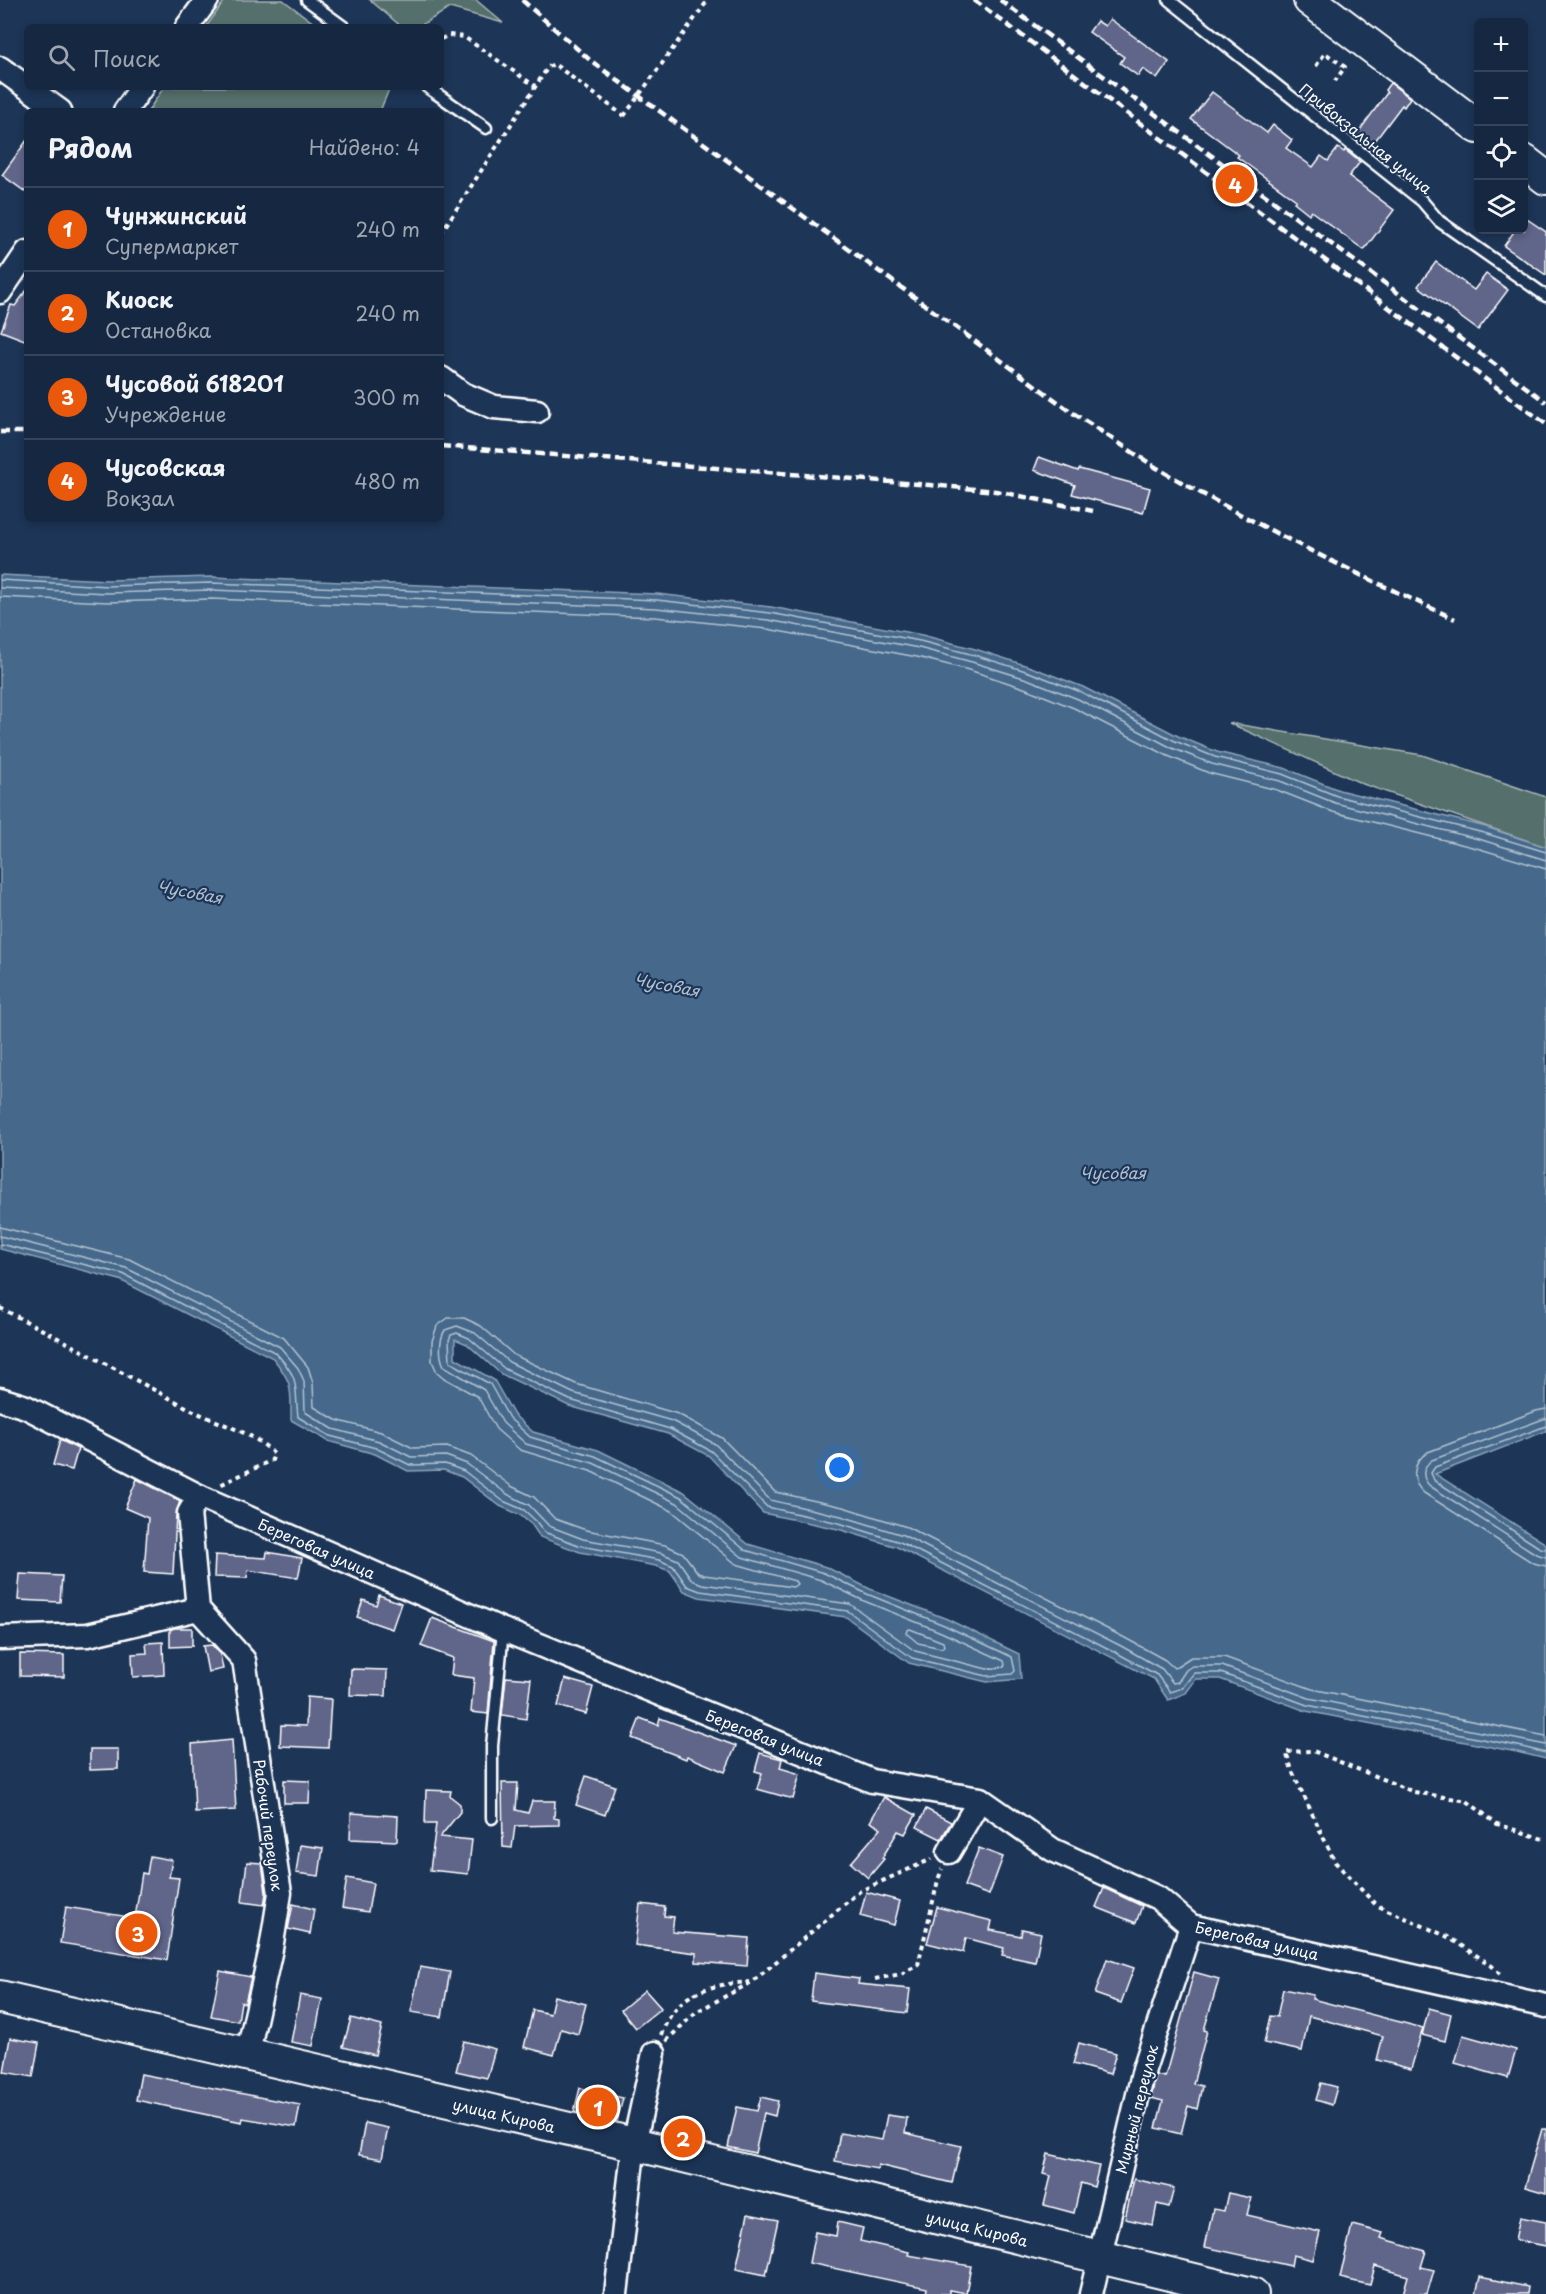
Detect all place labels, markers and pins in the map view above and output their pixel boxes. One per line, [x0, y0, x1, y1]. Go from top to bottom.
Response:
pin: 4 [1216, 162, 1254, 207]
pin: 3 [118, 1910, 158, 1956]
pin: 1 [578, 2084, 618, 2130]
pin: 2 [664, 2116, 702, 2160]

